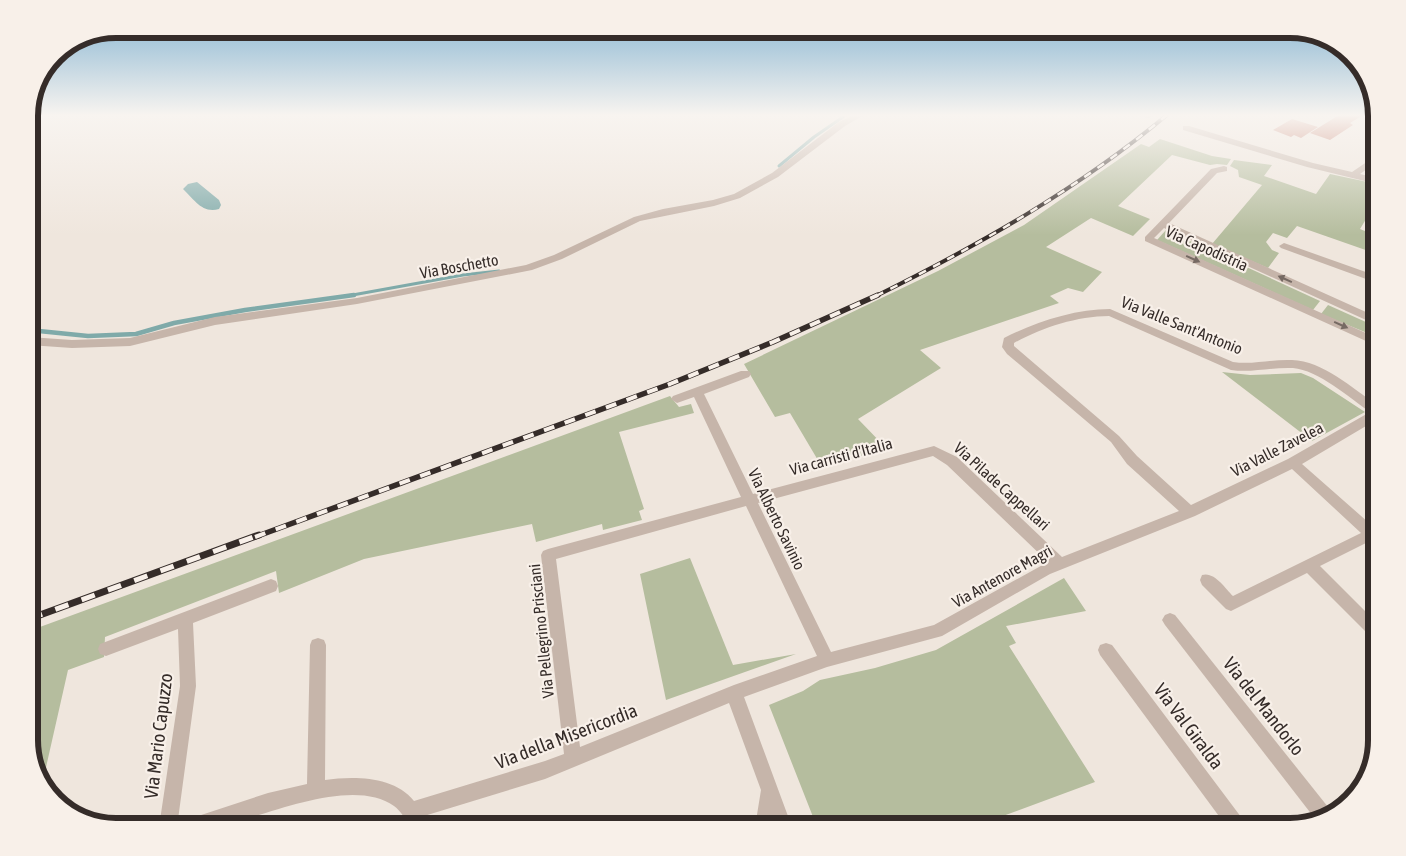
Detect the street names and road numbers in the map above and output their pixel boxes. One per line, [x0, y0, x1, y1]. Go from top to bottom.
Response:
street label: Via Capodistria [1163, 222, 1251, 275]
street label: Via Boschetto [418, 250, 500, 282]
street label: Via Valle Sant'Antonio [1119, 292, 1245, 358]
street label: Via Valle Zavelea [1228, 418, 1326, 480]
street label: Via carristi d'Italia [788, 434, 894, 478]
street label: Via Pilade Cappellari [950, 438, 1054, 534]
street label: Via Alberto Savinio [745, 466, 809, 572]
street label: Via Antenore Magri [949, 541, 1056, 612]
street label: Via Pellegrino Prisciani [525, 563, 558, 699]
street label: Via del Mandorlo [1219, 653, 1309, 760]
street label: Via Mario Capuzzo [139, 672, 177, 800]
street label: Via Val Giralda [1150, 679, 1228, 773]
street label: Via della Misericordia [492, 699, 640, 773]

